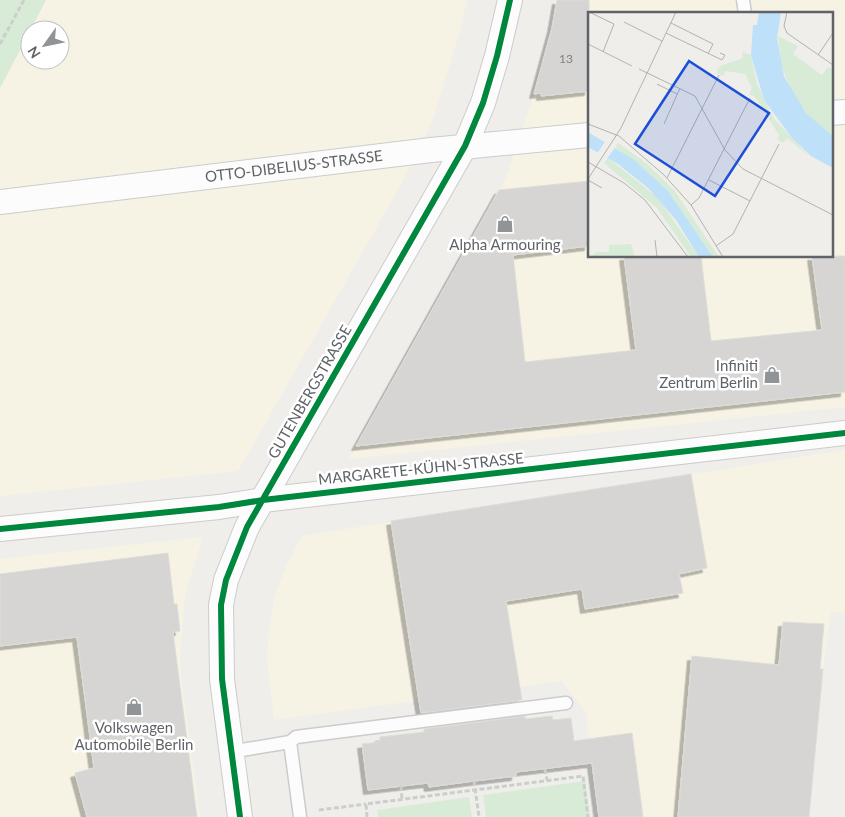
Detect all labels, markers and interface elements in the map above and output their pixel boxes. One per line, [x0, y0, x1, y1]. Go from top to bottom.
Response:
inset map [588, 12, 832, 258]
north arrow [20, 20, 70, 70]
text: N [24, 43, 44, 62]
house number: 13 [559, 51, 573, 66]
street label: OTTO-DIBELIUS-STRASSE [204, 146, 383, 185]
shop icon: Alpha Armouring [495, 214, 515, 234]
place label: Alpha Armouring [449, 235, 561, 253]
street label: GUTENBERGSTRASSE [264, 322, 355, 461]
place label: Infiniti Zentrum Berlin [659, 356, 758, 391]
shop icon: Infiniti Zentrum Berlin [762, 365, 782, 385]
street label: MARGARETE-KÜHN-STRASSE [317, 448, 525, 488]
shop icon: Volkswagen Automobile Berlin [124, 697, 144, 717]
place label: Volkswagen Automobile Berlin [75, 718, 193, 753]

